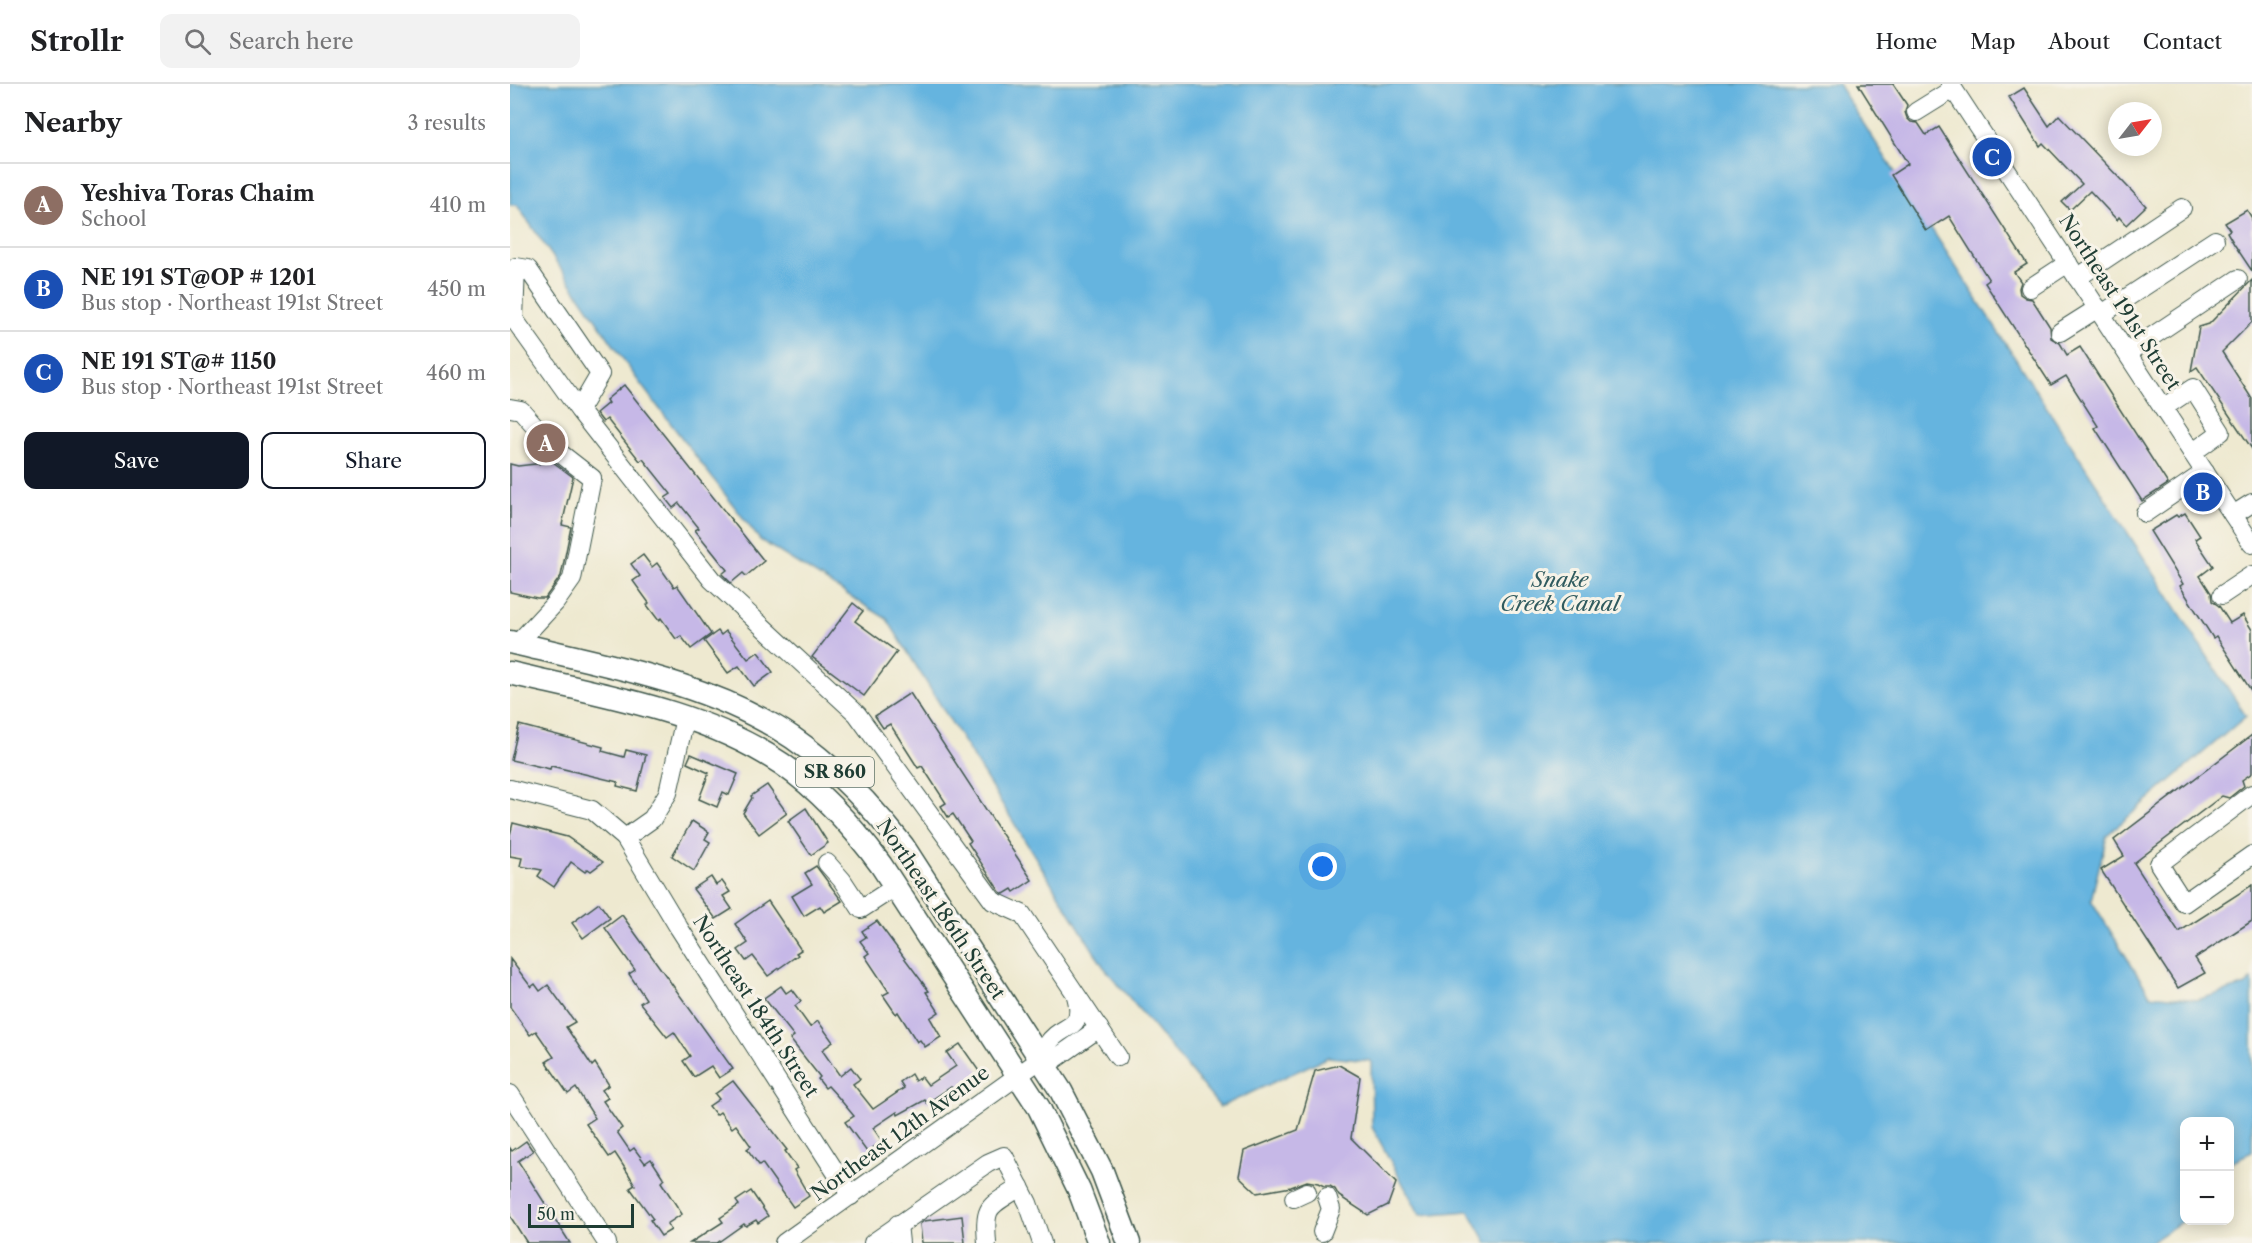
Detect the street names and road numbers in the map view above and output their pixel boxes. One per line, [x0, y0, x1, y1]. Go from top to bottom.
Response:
street label: Northeast 191st Street [2054, 209, 2186, 395]
road number: SR 860 [796, 757, 874, 787]
street label: Northeast 186th Street [872, 814, 1010, 1004]
street label: Northeast 184th Street [688, 910, 824, 1102]
street label: Northeast 12th Avenue [806, 1060, 994, 1206]

